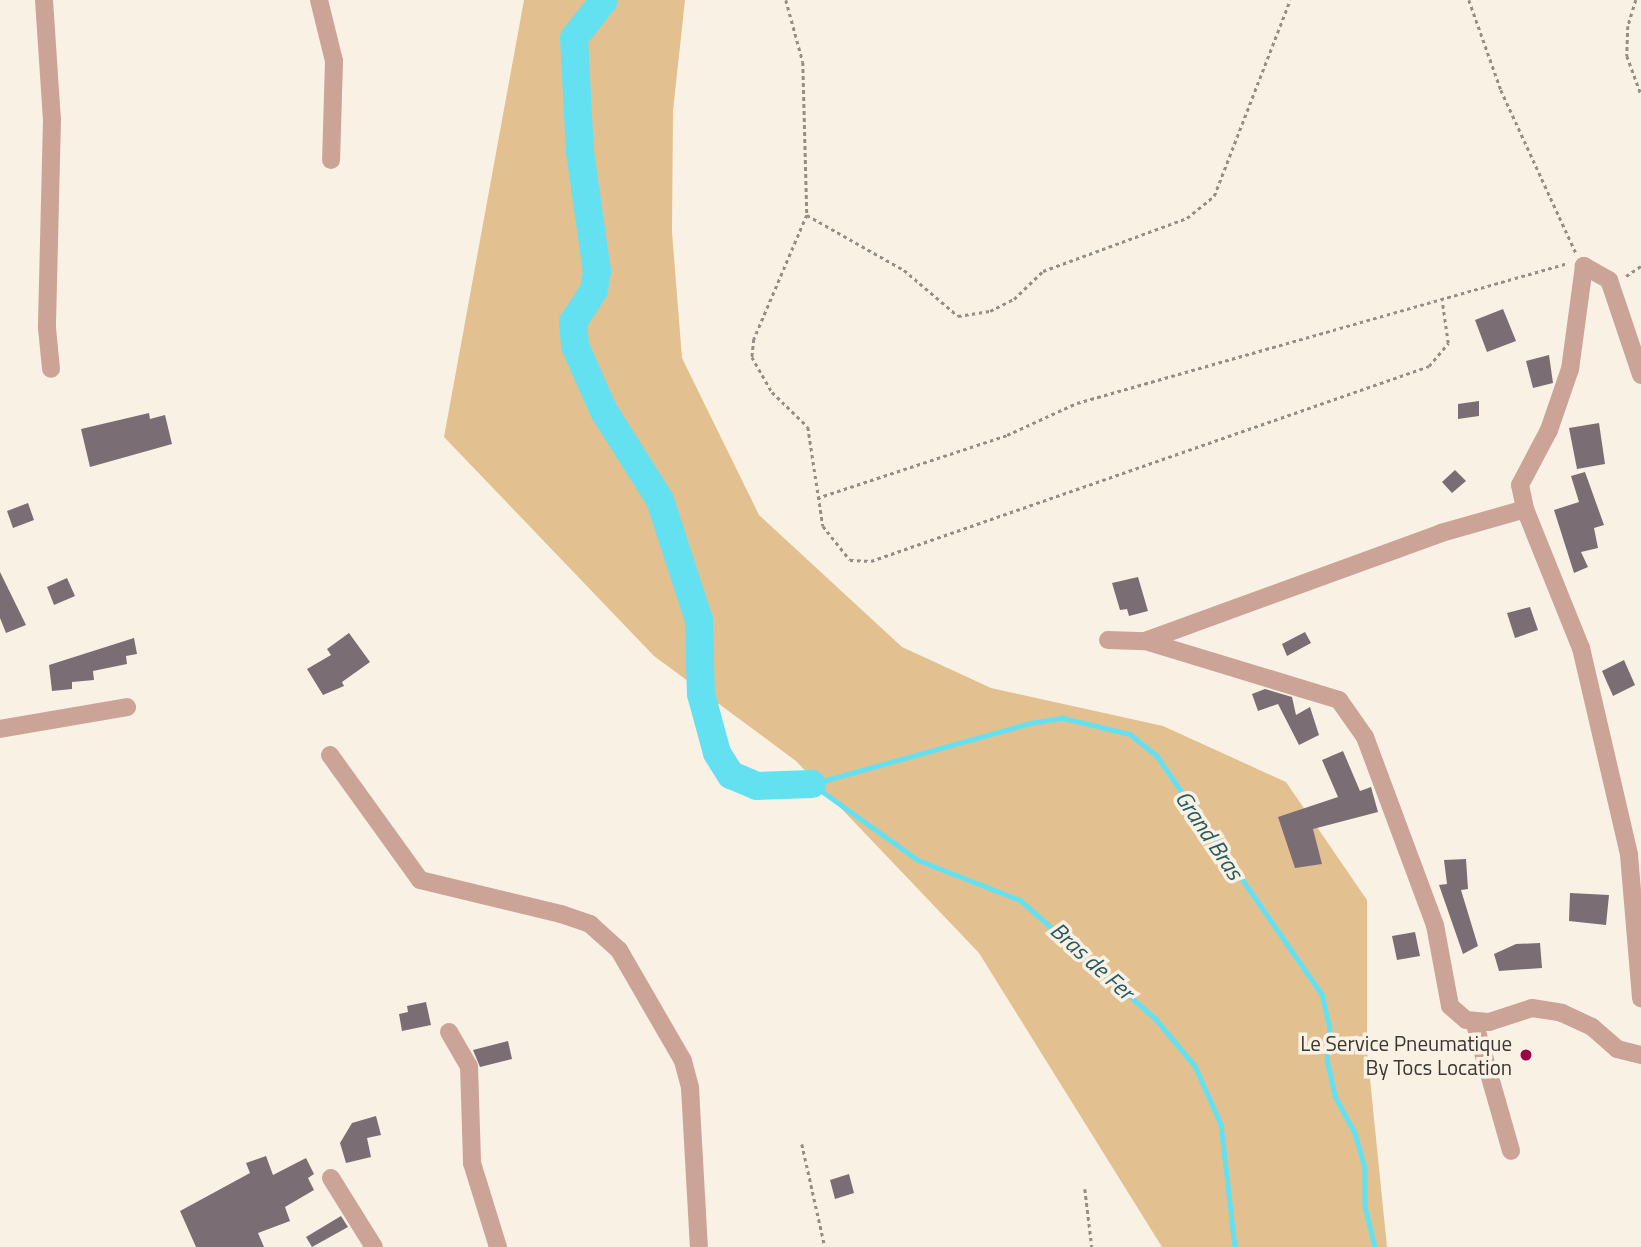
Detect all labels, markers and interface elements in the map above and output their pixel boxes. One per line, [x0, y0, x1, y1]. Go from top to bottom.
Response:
water label: Grand Bras [1169, 785, 1249, 885]
water label: Bras de Fer [1045, 916, 1139, 1006]
place label: Le Service Pneumatique By Tocs Location [1300, 1030, 1512, 1080]
marker: Le Service Pneumatique By Tocs Location [1518, 1047, 1534, 1063]

